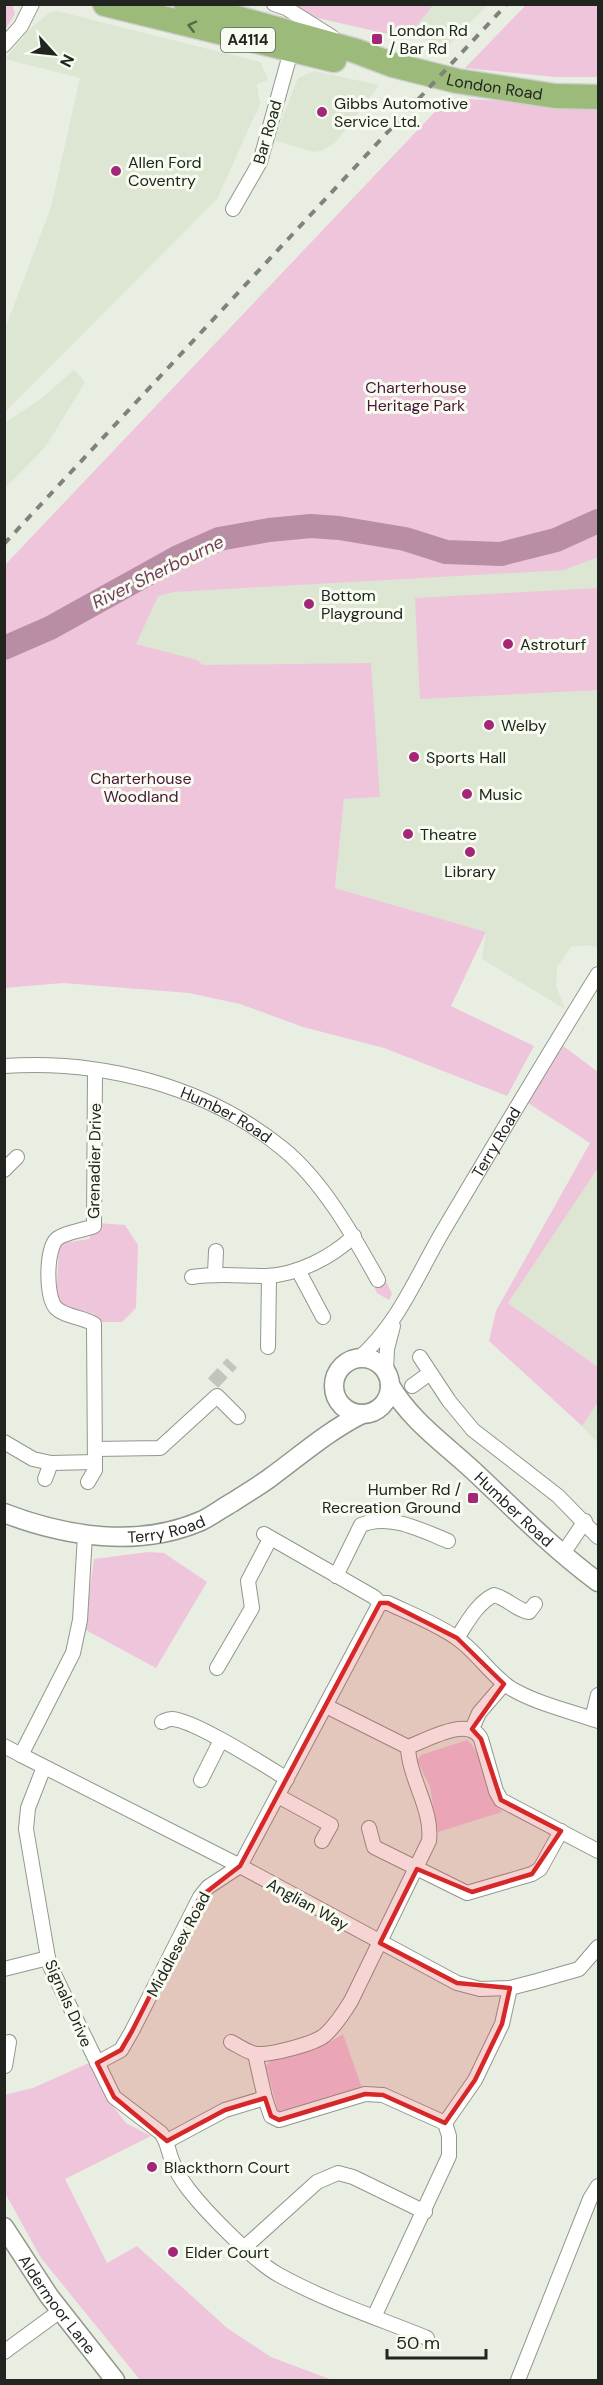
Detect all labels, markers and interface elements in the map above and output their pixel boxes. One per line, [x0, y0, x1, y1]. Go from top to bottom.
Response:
place label: London Rd / Bar Rd [389, 20, 468, 59]
one-way arrow [187, 21, 197, 34]
north arrow [24, 24, 84, 84]
road number: A4114 [221, 28, 275, 52]
marker: London Rd / Bar Rd [370, 32, 384, 46]
text: N [55, 51, 79, 71]
street label: London Road [444, 69, 544, 105]
place label: Gibbs Automotive Service Ltd. [334, 93, 468, 132]
street label: Bar Road [248, 98, 287, 167]
marker: Gibbs Automotive Service Ltd. [315, 105, 329, 119]
place label: Allen Ford Coventry [128, 152, 202, 191]
marker: Allen Ford Coventry [109, 164, 123, 178]
park label: Charterhouse Heritage Park [365, 377, 467, 416]
water label: River Sherbourne [88, 530, 228, 614]
place label: Bottom Playground [321, 585, 403, 624]
marker: Bottom Playground [302, 597, 316, 611]
place label: Astroturf [520, 634, 586, 655]
marker: Astroturf [501, 637, 515, 651]
place label: Welby [501, 715, 547, 736]
marker: Welby [482, 718, 496, 732]
place label: Sports Hall [426, 747, 506, 768]
marker: Sports Hall [407, 750, 421, 764]
park label: Charterhouse Woodland [90, 768, 192, 807]
place label: Music [479, 784, 523, 805]
marker: Music [460, 787, 474, 801]
place label: Theatre [420, 824, 477, 845]
marker: Theatre [401, 827, 415, 841]
marker: Library [463, 845, 477, 859]
place label: Library [444, 861, 496, 882]
street label: Humber Road [177, 1082, 276, 1148]
street label: Grenadier Drive [83, 1103, 106, 1219]
street label: Terry Road [467, 1103, 526, 1182]
street label: Humber Road [470, 1467, 558, 1552]
place label: Humber Rd / Recreation Ground [322, 1479, 461, 1518]
marker: Humber Rd / Recreation Ground [466, 1491, 480, 1505]
street label: Terry Road [127, 1510, 208, 1548]
street label: Anglian Way [263, 1873, 352, 1936]
street label: Middlesex Road [142, 1888, 215, 2000]
street label: Signals Drive [40, 1956, 97, 2050]
place label: Blackthorn Court [164, 2157, 290, 2178]
marker: Blackthorn Court [145, 2160, 159, 2174]
place label: Elder Court [185, 2242, 269, 2263]
marker: Elder Court [166, 2245, 180, 2259]
street label: Aldermoor Lane [14, 2251, 101, 2358]
scale bar [387, 2322, 486, 2360]
text: 50 m [396, 2331, 440, 2355]

